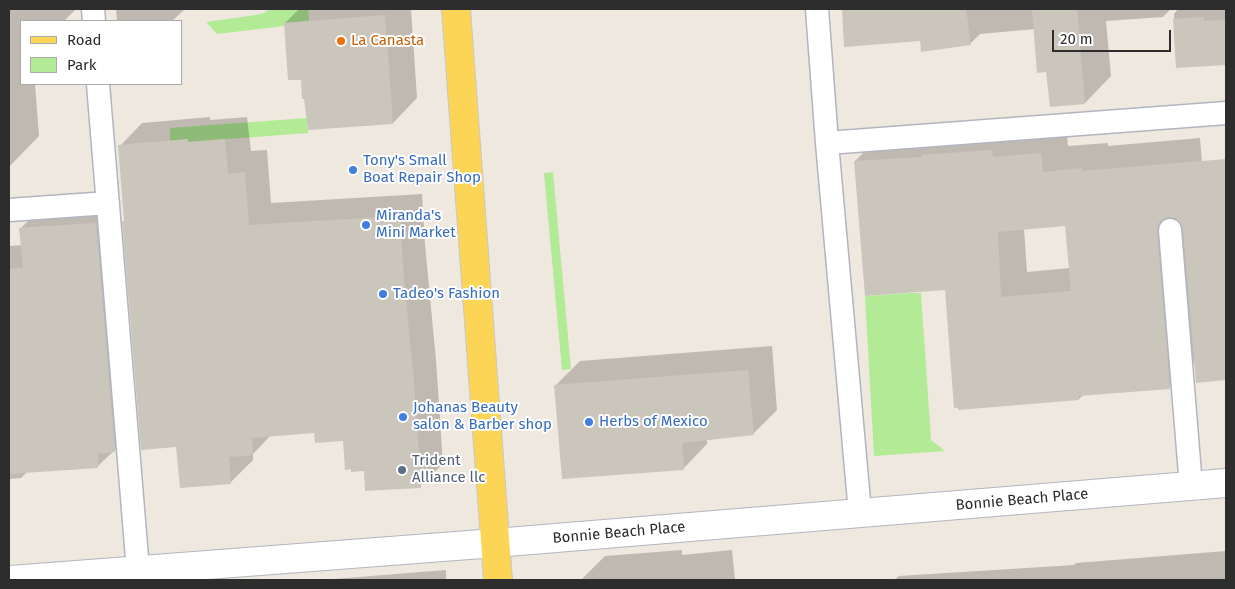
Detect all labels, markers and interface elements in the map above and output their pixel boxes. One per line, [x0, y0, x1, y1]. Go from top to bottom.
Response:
legend [20, 20, 182, 85]
scale bar [1055, 20, 1174, 52]
text: 20 m [1060, 30, 1093, 48]
text: Road [67, 31, 102, 49]
place label: La Canasta [351, 32, 424, 50]
marker: La Canasta [335, 35, 347, 47]
text: Park [67, 56, 97, 74]
place label: Tony's Small Boat Repair Shop [363, 152, 481, 187]
marker: Tony's Small Boat Repair Shop [347, 164, 359, 176]
place label: Miranda's Mini Market [376, 207, 456, 242]
marker: Miranda's Mini Market [360, 219, 372, 231]
place label: Tadeo's Fashion [393, 285, 500, 303]
marker: Tadeo's Fashion [377, 288, 389, 300]
place label: Johanas Beauty salon & Barber shop [413, 399, 552, 434]
marker: Johanas Beauty salon & Barber shop [397, 411, 409, 423]
place label: Herbs of Mexico [599, 413, 708, 431]
marker: Herbs of Mexico [583, 416, 595, 428]
place label: Trident Alliance llc [412, 452, 485, 487]
marker: Trident Alliance llc [396, 464, 408, 476]
street label: Bonnie Beach Place [955, 485, 1089, 515]
street label: Bonnie Beach Place [552, 518, 686, 548]

